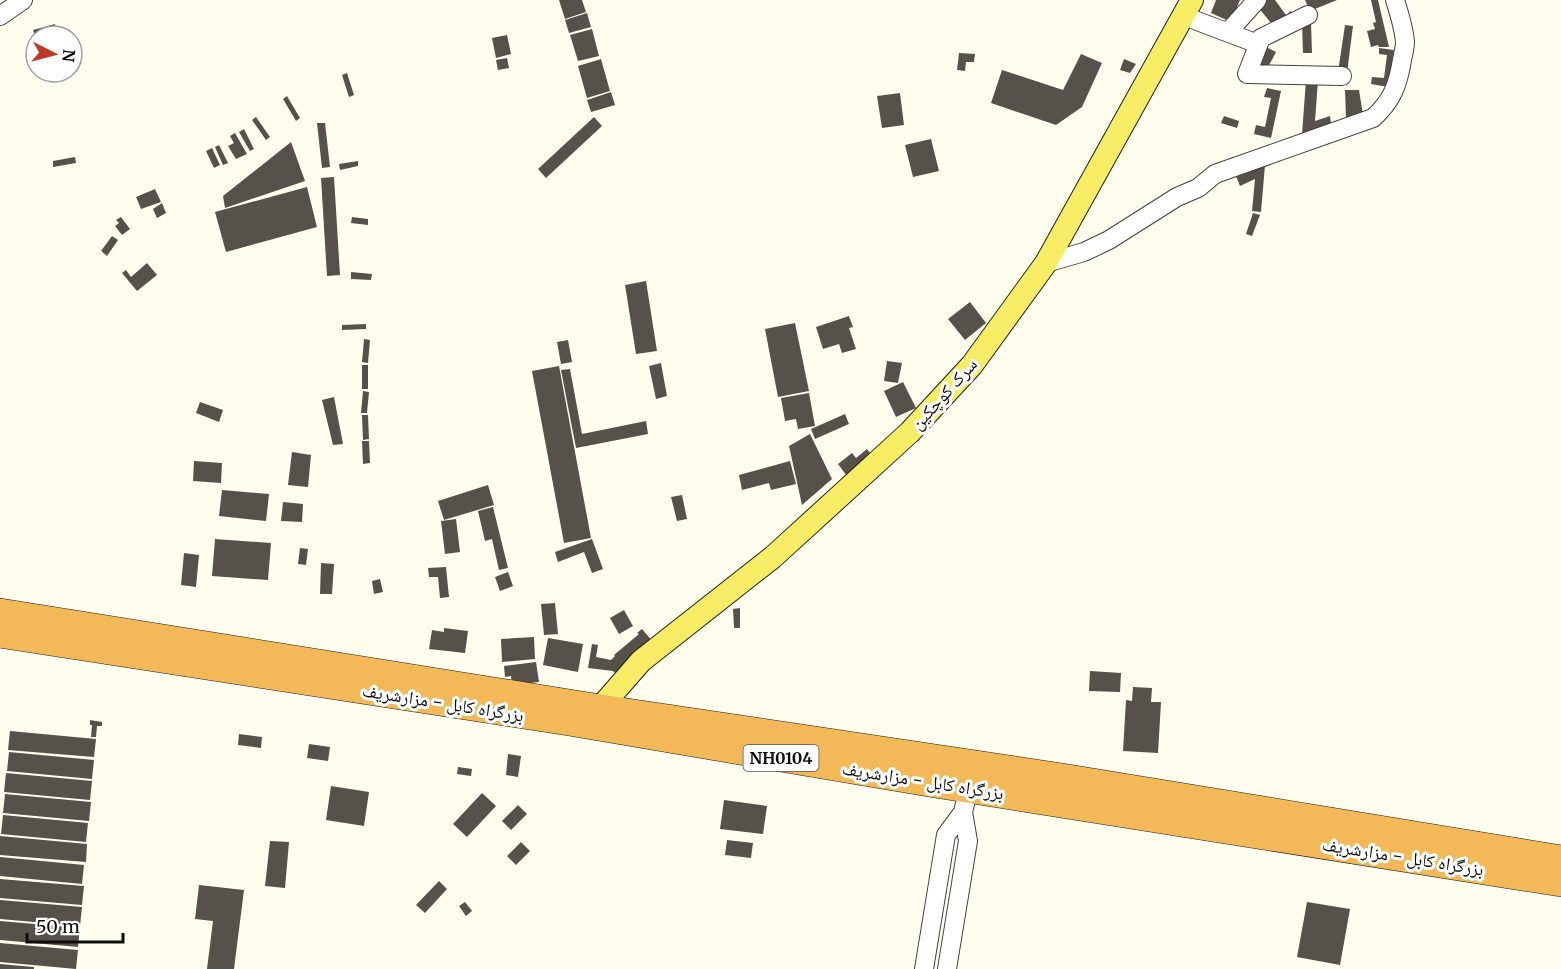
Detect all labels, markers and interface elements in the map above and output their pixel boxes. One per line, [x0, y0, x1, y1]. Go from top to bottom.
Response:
north arrow [24, 24, 84, 84]
text: N [58, 48, 80, 63]
street label: سرک کوچکین [905, 353, 982, 434]
street label: بزرگراه کابل - مزارشریف [361, 678, 525, 727]
road number: NH0104 [744, 745, 818, 771]
street label: بزرگراه کابل - مزارشریف [841, 756, 1005, 805]
street label: بزرگراه کابل - مزارشریف [1321, 832, 1485, 881]
scale bar [27, 906, 123, 944]
text: 50 m [36, 915, 80, 938]

